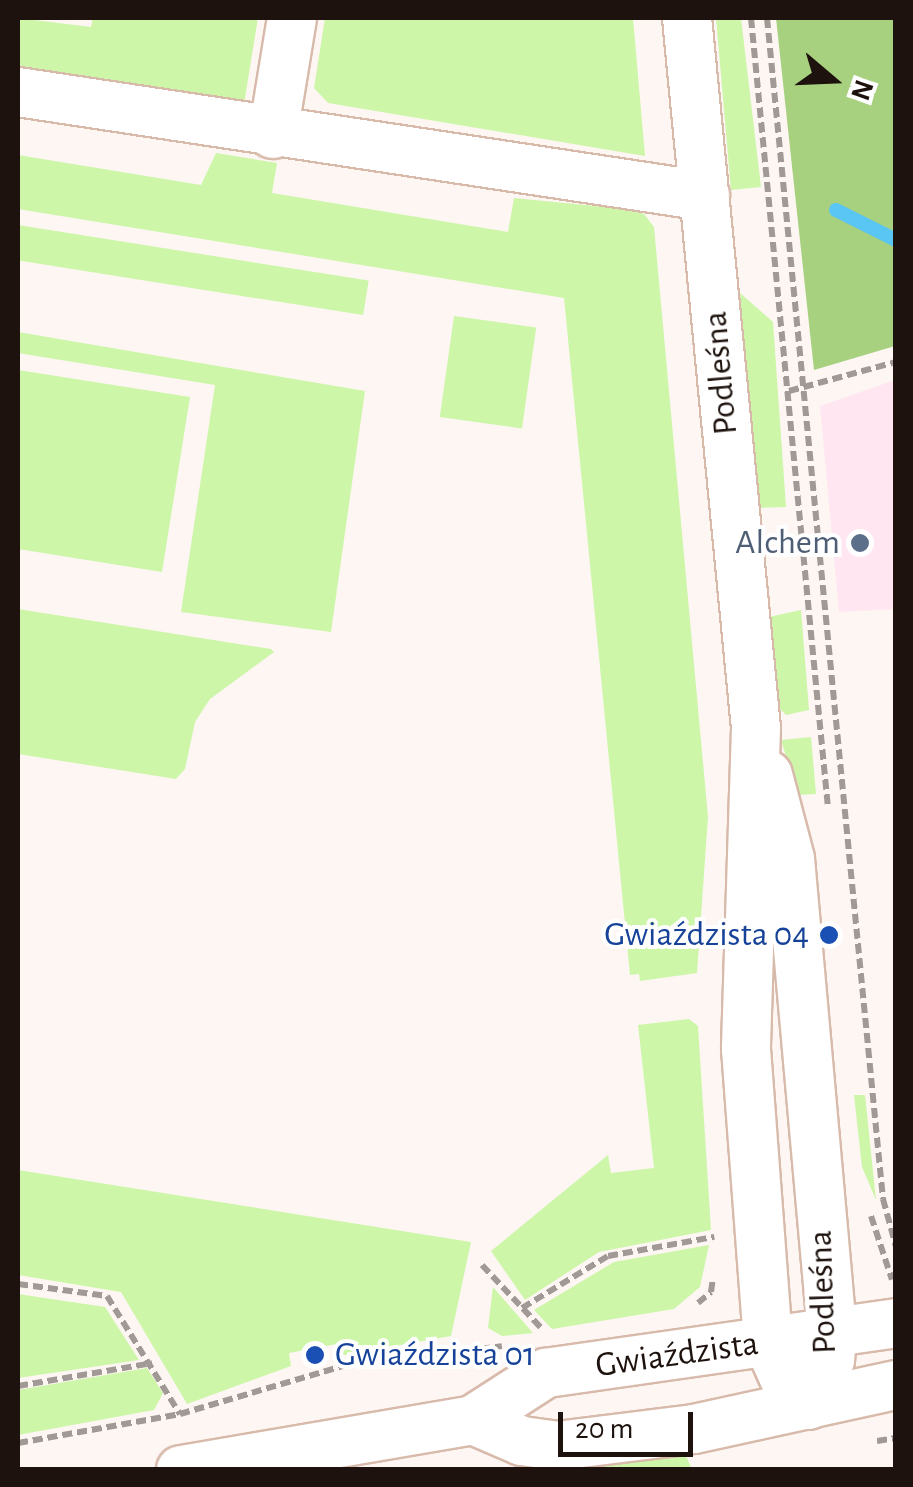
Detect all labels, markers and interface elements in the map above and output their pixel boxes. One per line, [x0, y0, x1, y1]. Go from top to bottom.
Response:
north arrow [783, 30, 883, 130]
text: N [845, 76, 878, 104]
street label: Podleśna [695, 309, 747, 437]
place label: Alchem [735, 522, 840, 564]
marker: Alchem [849, 532, 871, 554]
place label: Gwiaździsta 04 [604, 914, 809, 956]
marker: Gwiaździsta 04 [818, 924, 840, 946]
street label: Podleśna [800, 1229, 846, 1355]
street label: Gwiaździsta [593, 1323, 761, 1387]
place label: Gwiaździsta 01 [335, 1334, 535, 1376]
marker: Gwiaździsta 01 [304, 1344, 326, 1366]
scale bar [563, 1392, 698, 1454]
text: 20 m [575, 1414, 633, 1444]

